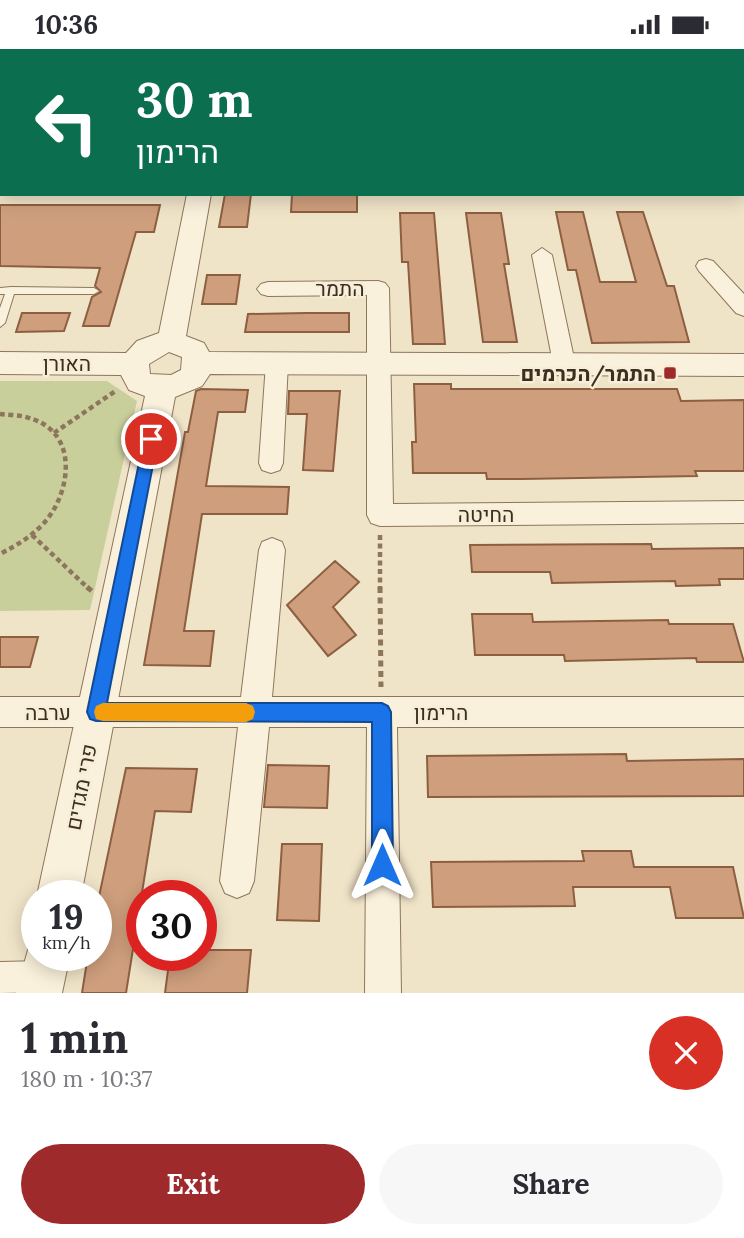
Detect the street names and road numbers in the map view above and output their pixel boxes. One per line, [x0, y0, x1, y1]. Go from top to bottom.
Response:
street label: התמר [315, 275, 365, 302]
street label: האורן [43, 350, 91, 377]
street label: החיטה [458, 501, 514, 528]
street label: ערבה [25, 699, 71, 726]
street label: הרימון [414, 699, 468, 726]
street label: פרי מגדים [59, 742, 103, 832]

